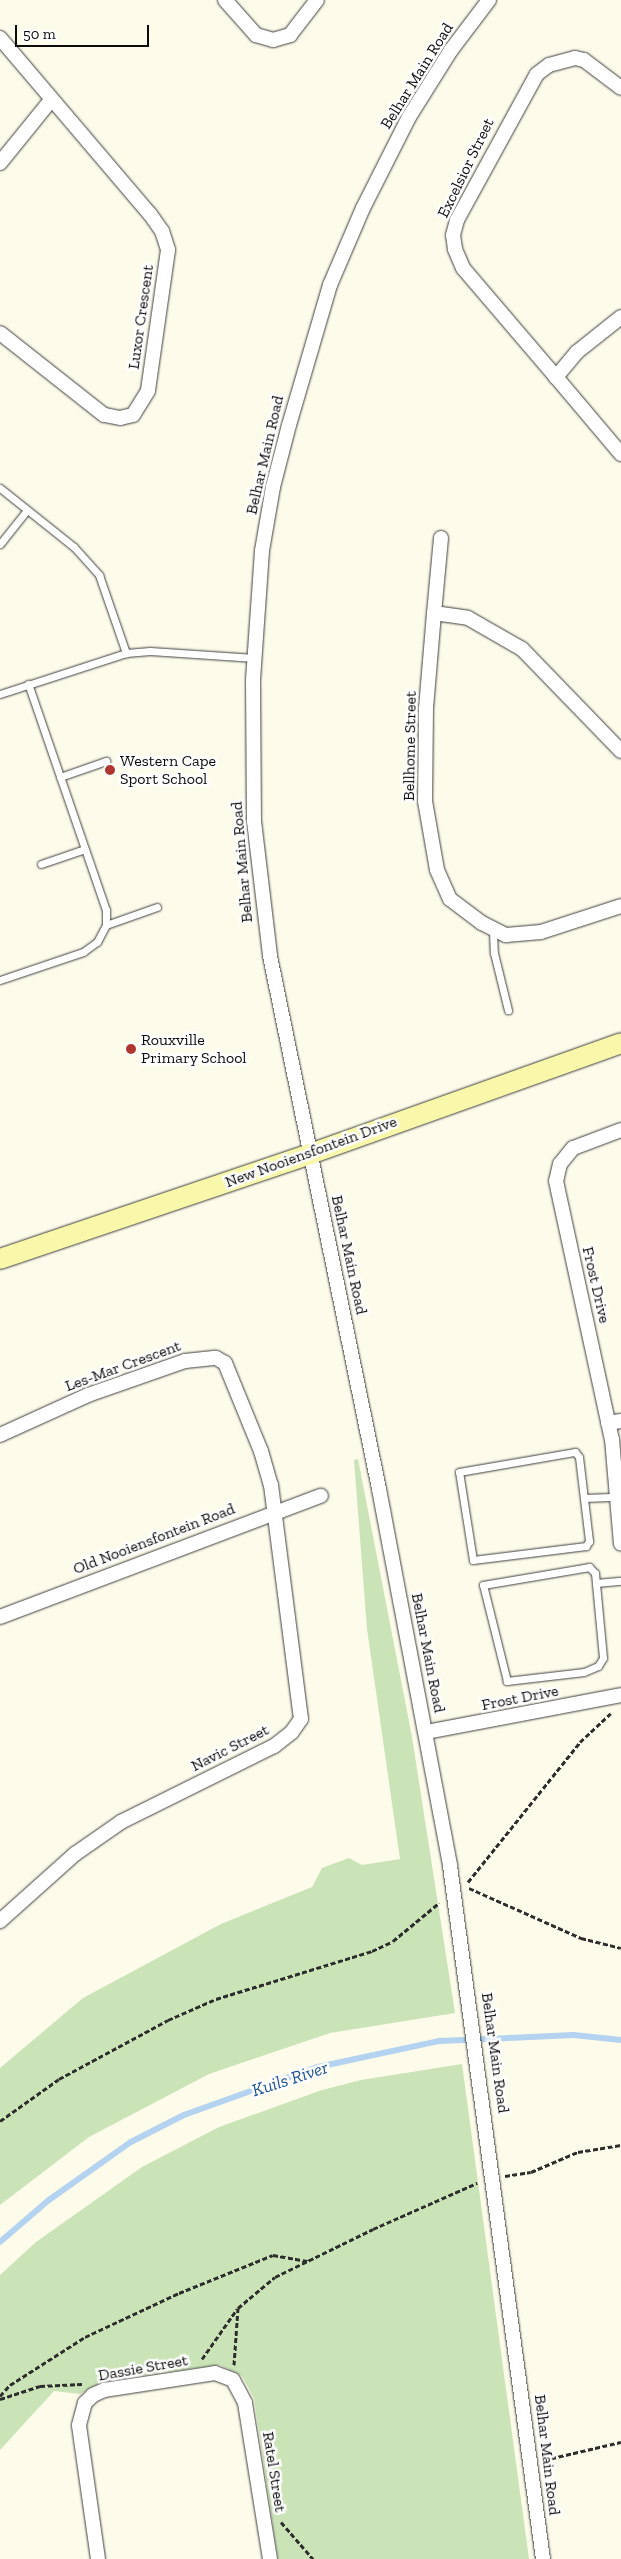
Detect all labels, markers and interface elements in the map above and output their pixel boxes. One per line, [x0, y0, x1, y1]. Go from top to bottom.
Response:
scale bar [18, 15, 151, 47]
street label: Belhar Main Road [377, 19, 457, 133]
text: 50 m [23, 25, 56, 43]
street label: Excelsior Street [434, 115, 498, 221]
street label: Luxor Crescent [124, 263, 158, 371]
street label: Belhar Main Road [242, 393, 288, 517]
street label: Bellhome Street [399, 691, 421, 801]
place label: Western Cape Sport School [120, 751, 216, 789]
marker: Western Cape Sport School [104, 764, 116, 776]
street label: Belhar Main Road [227, 800, 257, 924]
place label: Rouxville Primary School [141, 1030, 247, 1068]
marker: Rouxville Primary School [125, 1043, 137, 1055]
street label: New Nooiensfontein Drive [222, 1112, 400, 1192]
street label: Belhar Main Road [327, 1193, 371, 1317]
street label: Frost Drive [578, 1245, 614, 1325]
street label: Les-Mar Crescent [62, 1336, 184, 1396]
street label: Old Nooiensfontein Road [70, 1499, 238, 1579]
street label: Belhar Main Road [407, 1591, 449, 1715]
street label: Frost Drive [480, 1681, 560, 1715]
street label: Navic Street [188, 1720, 272, 1776]
street label: Belhar Main Road [477, 1991, 513, 2115]
water label: Kuils River [249, 2057, 331, 2101]
street label: Dassie Street [97, 2351, 189, 2385]
street label: Belhar Main Road [530, 2393, 564, 2517]
street label: Ratel Street [258, 2430, 290, 2514]

